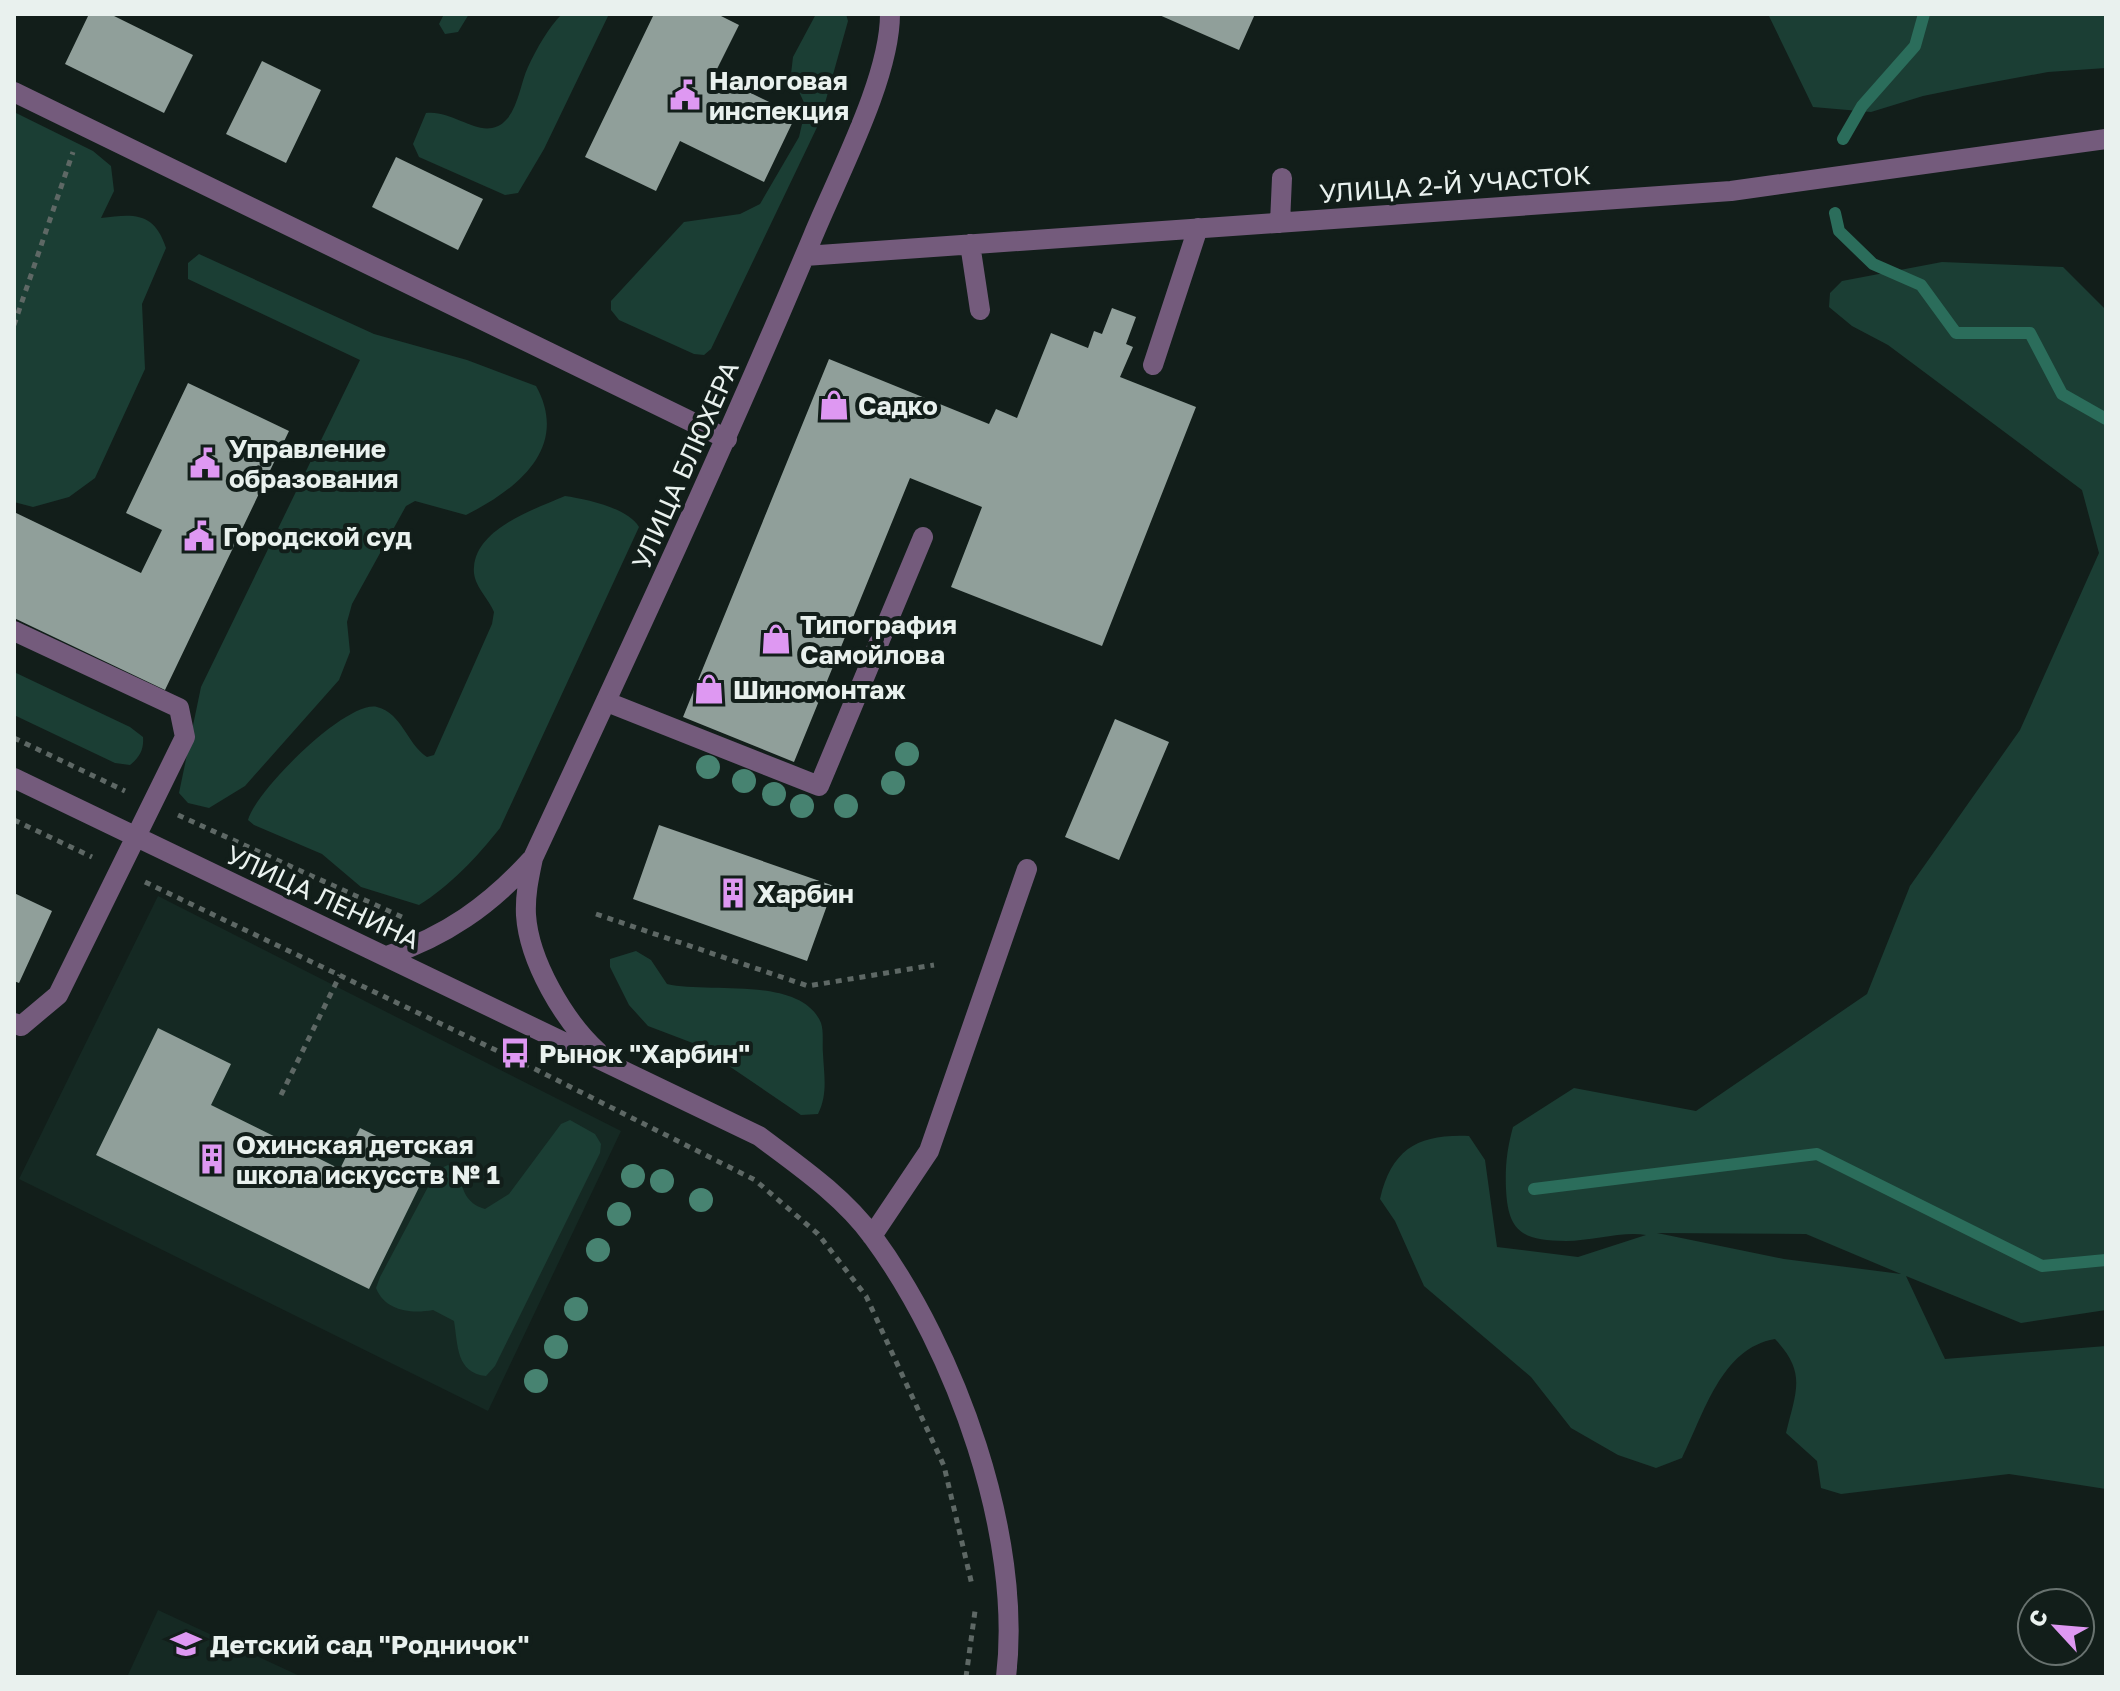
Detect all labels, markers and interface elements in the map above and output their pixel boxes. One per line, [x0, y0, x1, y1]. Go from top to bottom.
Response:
place label: Налоговая инспекция [709, 65, 849, 126]
public building icon: Налоговая инспекция [668, 78, 702, 112]
street label: УЛИЦА 2-Й УЧАСТОК [1318, 159, 1592, 209]
street label: УЛИЦА БЛЮХЕРА [625, 356, 745, 574]
shop icon: Садко [817, 388, 851, 422]
place label: Садко [858, 390, 938, 421]
place label: Управление образования [229, 433, 399, 494]
public building icon: Управление образования [188, 446, 222, 480]
public building icon: Городской суд [182, 519, 216, 553]
place label: Городской суд [223, 521, 412, 552]
place label: Типография Самойлова [800, 609, 957, 670]
shop icon: Типография Самойлова [759, 622, 793, 656]
shop icon: Шиномонтаж [692, 672, 726, 706]
place label: Шиномонтаж [733, 674, 906, 705]
street label: УЛИЦА ЛЕНИНА [221, 839, 425, 955]
building icon: Харбин [716, 876, 750, 910]
place label: Харбин [757, 878, 854, 909]
bus stop icon: Рынок "Харбин" [498, 1036, 532, 1070]
place label: Рынок "Харбин" [539, 1038, 750, 1069]
place label: Охинская детская школа искусств № 1 [236, 1129, 500, 1190]
building icon: Охинская детская школа искусств № 1 [195, 1142, 229, 1176]
north arrow [2016, 1587, 2096, 1667]
text: С [2022, 1605, 2053, 1631]
school or university icon: Детский сад "Родничок" [169, 1627, 203, 1661]
place label: Детский сад "Родничок" [210, 1629, 529, 1660]

